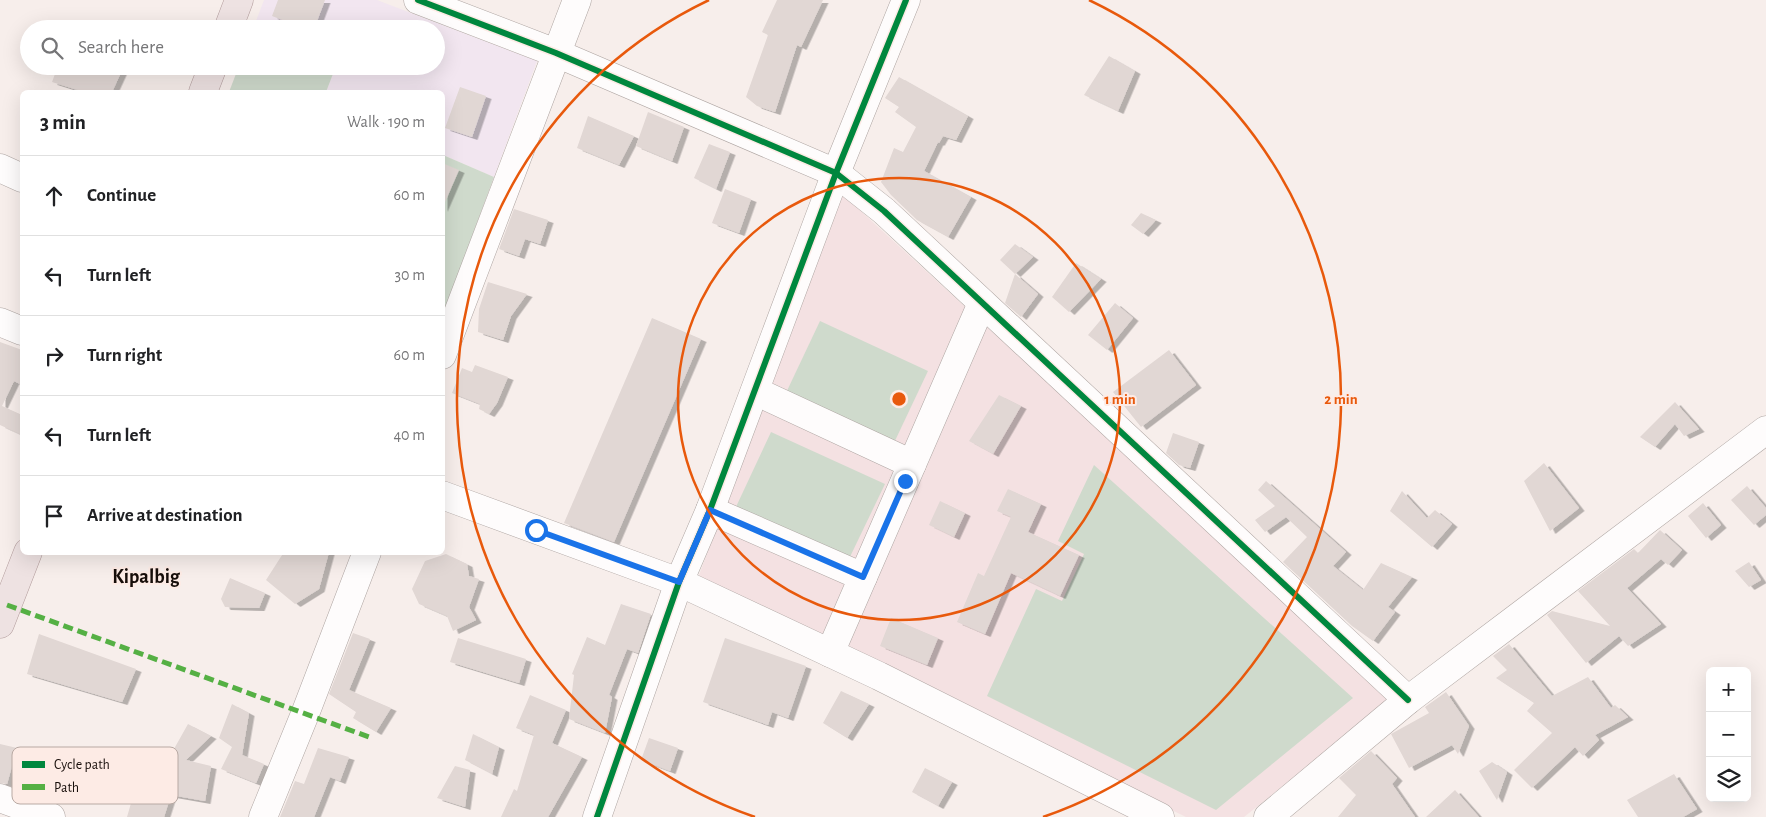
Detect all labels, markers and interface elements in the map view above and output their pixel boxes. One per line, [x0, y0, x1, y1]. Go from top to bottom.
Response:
search box [20, 20, 445, 75]
icon: search [38, 34, 66, 62]
text: Search here [78, 38, 164, 57]
text: 3 min [40, 112, 86, 133]
text: Walk · 190 m [347, 114, 425, 130]
icon: ahead [40, 182, 68, 210]
text: Continue [87, 186, 156, 205]
text: 60 m [394, 187, 425, 203]
icon: left [40, 262, 68, 290]
text: Turn left [87, 266, 151, 285]
text: 30 m [395, 267, 425, 283]
icon: right [40, 342, 68, 370]
text: Turn right [87, 346, 162, 365]
text: 60 m [394, 347, 425, 363]
centre of rings [890, 390, 908, 408]
text: 1 min [1104, 392, 1136, 407]
text: 2 min [1324, 392, 1358, 407]
icon: left [40, 422, 68, 450]
text: Turn left [87, 426, 151, 445]
text: 40 m [393, 427, 425, 443]
route end [894, 470, 917, 493]
icon: arrive [40, 502, 68, 530]
text: Arrive at destination [87, 506, 243, 525]
route start [525, 519, 548, 542]
district label: Kipalbig [112, 567, 181, 587]
map controls [1706, 667, 1751, 802]
button: + [1706, 667, 1751, 712]
button: − [1706, 712, 1751, 757]
legend [12, 747, 178, 804]
button: layers [1706, 757, 1751, 802]
text: Cycle path [54, 758, 110, 772]
text: Path [54, 781, 79, 795]

